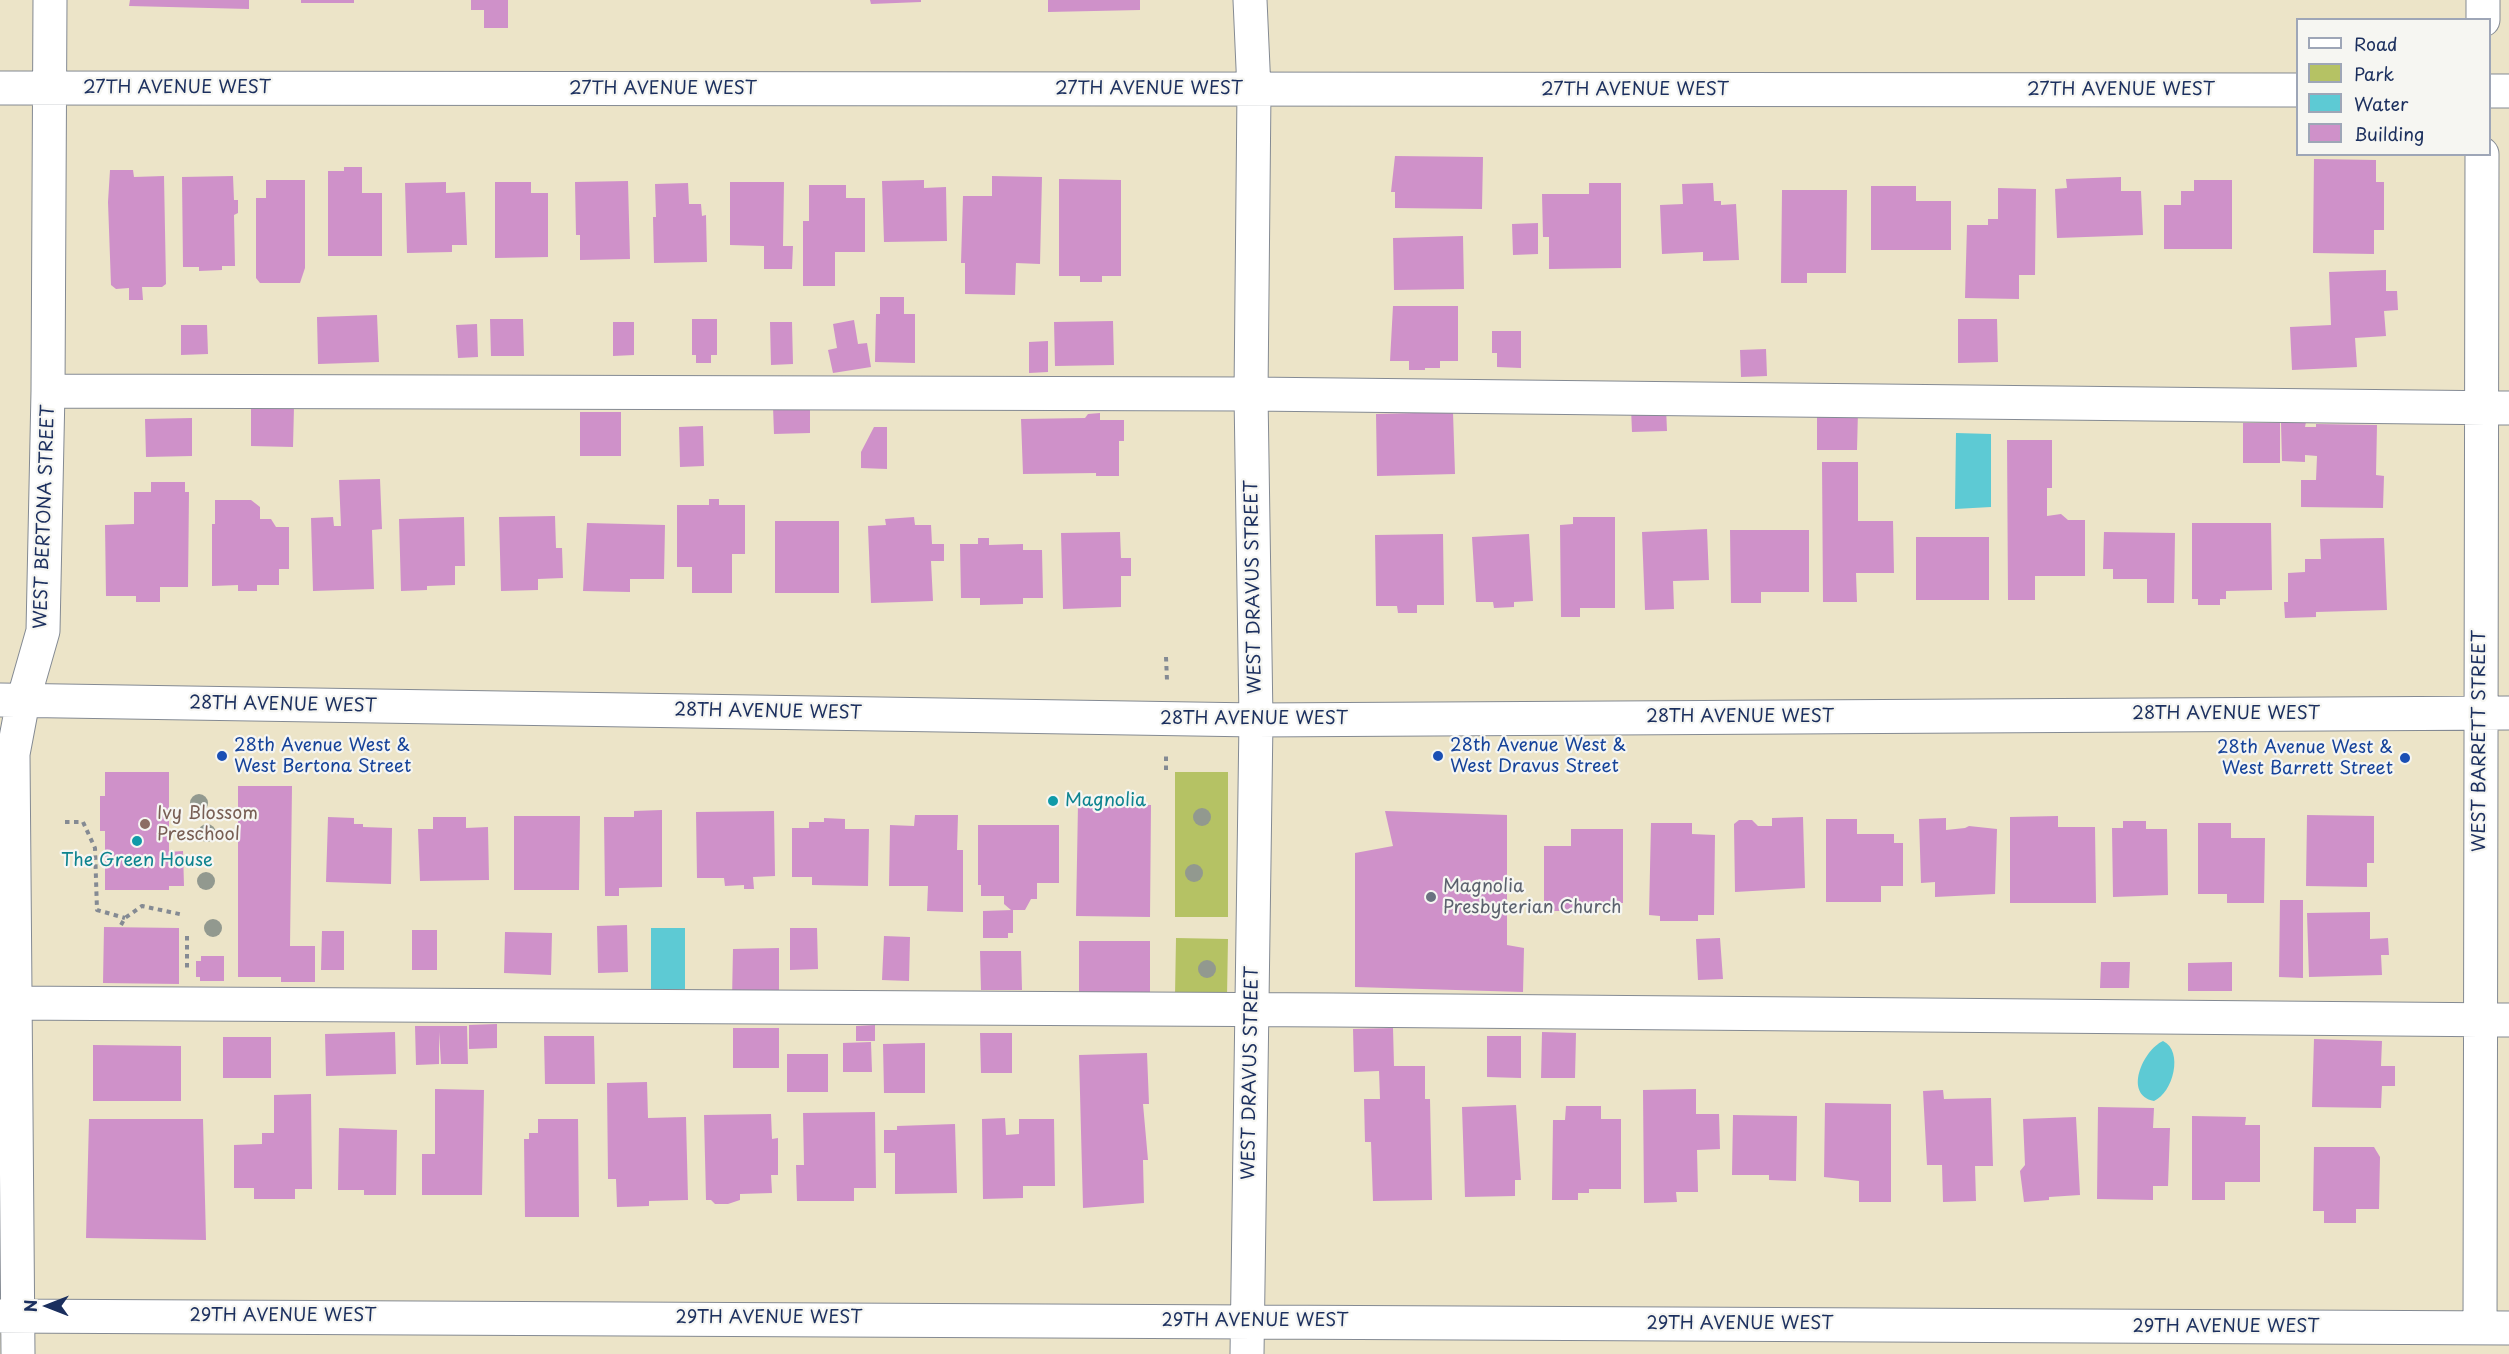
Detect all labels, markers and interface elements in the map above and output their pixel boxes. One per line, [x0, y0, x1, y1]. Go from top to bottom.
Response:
legend [2296, 18, 2491, 156]
text: Road [2354, 30, 2398, 57]
text: Park [2354, 60, 2394, 87]
street label: 27TH AVENUE WEST [83, 77, 271, 99]
street label: 27TH AVENUE WEST [569, 78, 757, 100]
street label: 27TH AVENUE WEST [1055, 78, 1243, 100]
street label: 27TH AVENUE WEST [1541, 79, 1729, 101]
street label: 27TH AVENUE WEST [2027, 79, 2215, 101]
text: Water [2354, 90, 2408, 117]
text: Building [2354, 120, 2424, 147]
street label: WEST BERTONA STREET [30, 404, 60, 630]
street label: WEST DRAVUS STREET [1241, 480, 1267, 694]
street label: WEST BARRETT STREET [2469, 630, 2491, 852]
street label: 28TH AVENUE WEST [189, 693, 377, 717]
street label: 28TH AVENUE WEST [674, 700, 862, 724]
street label: 28TH AVENUE WEST [2132, 703, 2320, 725]
street label: 28TH AVENUE WEST [1646, 706, 1834, 728]
street label: 28TH AVENUE WEST [1160, 708, 1348, 730]
place label: 28th Avenue West & West Bertona Street [234, 735, 411, 777]
place label: 28th Avenue West & West Dravus Street [1450, 735, 1626, 777]
place label: 28th Avenue West & West Barrett Street [2217, 737, 2393, 780]
marker: 28th Avenue West & West Bertona Street [215, 749, 229, 763]
marker: 28th Avenue West & West Dravus Street [1431, 749, 1445, 763]
marker: 28th Avenue West & West Barrett Street [2398, 751, 2412, 765]
place label: Magnolia [1065, 790, 1146, 812]
marker: Magnolia [1046, 794, 1060, 808]
place label: Ivy Blossom Preschool [157, 803, 258, 846]
marker: Ivy Blossom Preschool [138, 817, 152, 831]
marker: The Green House [130, 834, 144, 848]
place label: The Green House [61, 850, 213, 872]
place label: Magnolia Presbyterian Church [1443, 876, 1621, 918]
marker: Magnolia Presbyterian Church [1424, 890, 1438, 904]
street label: WEST DRAVUS STREET [1238, 966, 1264, 1180]
north arrow [18, 1276, 78, 1336]
text: N [18, 1300, 42, 1312]
street label: 29TH AVENUE WEST [189, 1305, 377, 1327]
street label: 29TH AVENUE WEST [675, 1307, 863, 1329]
street label: 29TH AVENUE WEST [1161, 1310, 1349, 1332]
street label: 29TH AVENUE WEST [1646, 1313, 1834, 1335]
street label: 29TH AVENUE WEST [2132, 1316, 2320, 1338]

